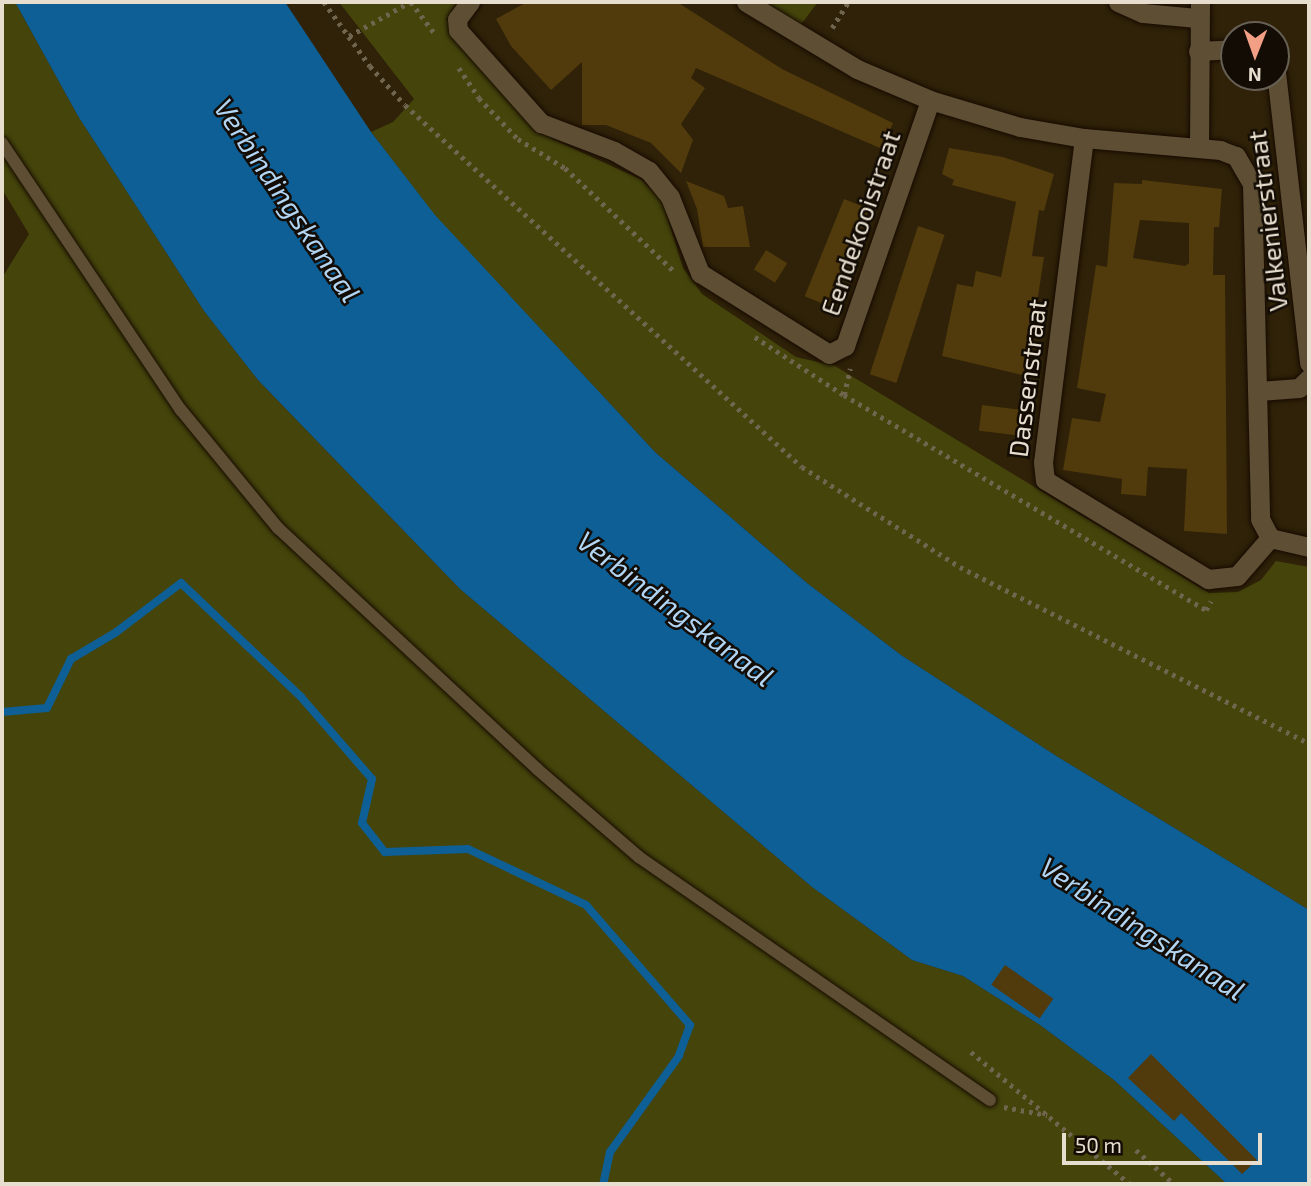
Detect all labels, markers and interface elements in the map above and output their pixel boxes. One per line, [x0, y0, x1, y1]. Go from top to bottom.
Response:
north arrow [1220, 21, 1290, 91]
text: N [1248, 64, 1262, 87]
water label: Verbindingskanaal [208, 92, 368, 308]
street label: Eendekooistraat [814, 127, 906, 319]
street label: Valkenierstraat [1240, 129, 1294, 313]
street label: Dassenstraat [1002, 297, 1052, 459]
water label: Verbindingskanaal [571, 523, 781, 693]
water label: Verbindingskanaal [1034, 849, 1252, 1007]
scale bar [1066, 1120, 1266, 1164]
text: 50 m [1075, 1132, 1122, 1157]

